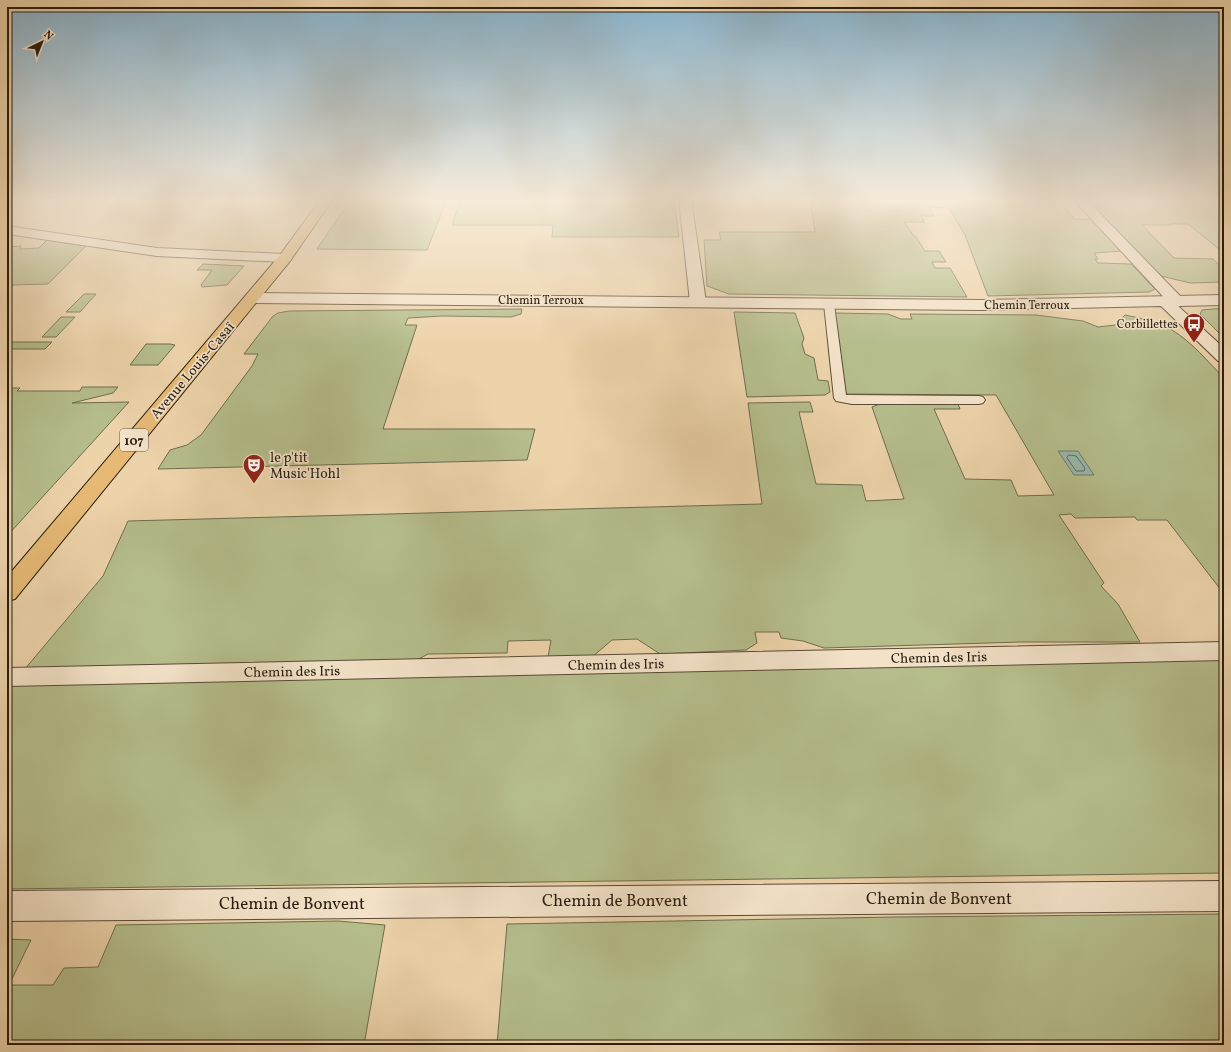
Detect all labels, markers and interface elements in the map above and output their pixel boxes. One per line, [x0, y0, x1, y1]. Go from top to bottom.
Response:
north arrow [22, 22, 62, 62]
text: N [40, 28, 56, 44]
street label: Chemin Terroux [498, 293, 584, 309]
street label: Chemin Terroux [984, 298, 1070, 314]
bus stop icon: Corbillettes [1181, 311, 1207, 344]
place label: Corbillettes [1117, 317, 1178, 333]
street label: Avenue Louis-Casaï [147, 318, 239, 424]
road number: 107 [120, 429, 148, 451]
place label: le p'tit Music'Hohl [270, 449, 340, 484]
theatre icon: le p'tit Music'Hohl [241, 452, 267, 485]
street label: Chemin des Iris [891, 648, 987, 669]
street label: Chemin des Iris [568, 655, 664, 676]
street label: Chemin des Iris [244, 662, 340, 683]
street label: Chemin de Bonvent [866, 888, 1012, 911]
street label: Chemin de Bonvent [542, 890, 688, 913]
street label: Chemin de Bonvent [219, 893, 365, 916]

